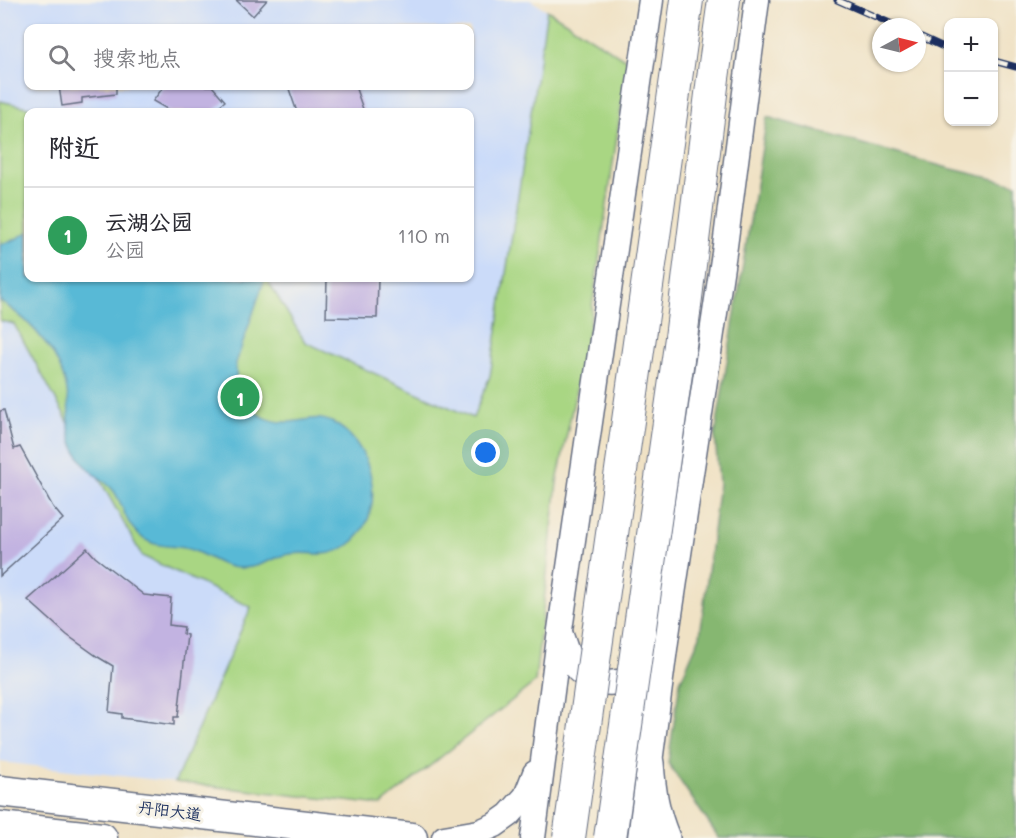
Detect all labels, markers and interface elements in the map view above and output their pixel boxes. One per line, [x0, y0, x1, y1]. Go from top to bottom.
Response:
north arrow [872, 18, 926, 72]
map controls [944, 18, 998, 126]
button: + [944, 18, 998, 72]
search box [24, 24, 474, 90]
icon: search [45, 41, 78, 74]
text: 搜索地点 [93, 43, 181, 72]
button: − [944, 72, 998, 126]
text: 附近 [48, 130, 100, 164]
text: 云湖公园 [105, 207, 193, 236]
text: 1 [63, 222, 72, 248]
text: 110 m [397, 222, 450, 248]
text: 公园 [105, 236, 145, 262]
pin: 1 [220, 374, 260, 420]
your location [471, 438, 500, 467]
street label: 丹阳大道 [137, 796, 203, 824]

